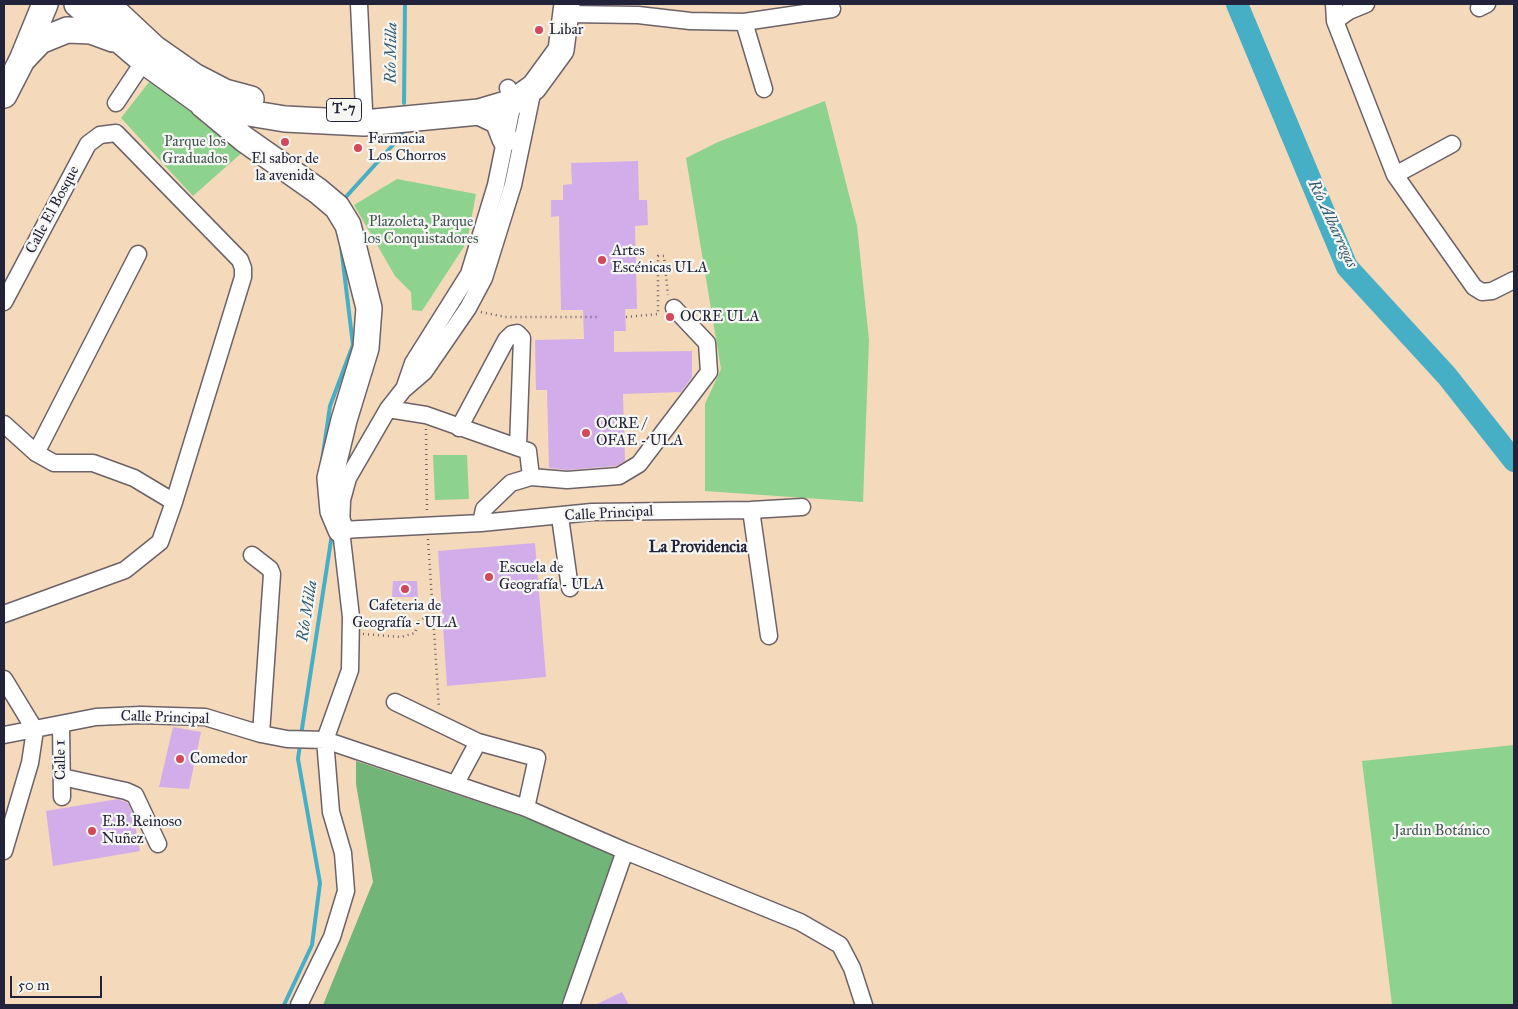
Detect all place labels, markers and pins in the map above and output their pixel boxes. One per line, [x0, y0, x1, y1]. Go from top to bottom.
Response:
place label: Libar [549, 21, 583, 39]
marker: Libar [533, 24, 545, 36]
place label: Farmacia Los Chorros [368, 130, 446, 165]
marker: El sabor de la avenida [279, 136, 291, 148]
marker: Farmacia Los Chorros [352, 142, 364, 154]
place label: El sabor de la avenida [251, 150, 319, 185]
place label: Artes Escénicas ULA [612, 242, 708, 277]
marker: Artes Escénicas ULA [596, 254, 608, 266]
place label: OCRE ULA [680, 308, 760, 326]
marker: OCRE ULA [664, 311, 676, 323]
place label: OCRE / OFAE - ULA [596, 415, 683, 450]
marker: OCRE / OFAE - ULA [580, 427, 592, 439]
place label: Escuela de Geografía - ULA [499, 559, 604, 594]
marker: Escuela de Geografía - ULA [483, 571, 495, 583]
marker: Cafeteria de Geografía - ULA [399, 583, 411, 595]
place label: Cafeteria de Geografía - ULA [352, 597, 458, 632]
place label: Comedor [190, 750, 247, 768]
marker: Comedor [174, 753, 186, 765]
place label: E.B. Reinoso Nuñez [102, 813, 182, 848]
marker: E.B. Reinoso Nuñez [86, 825, 98, 837]

